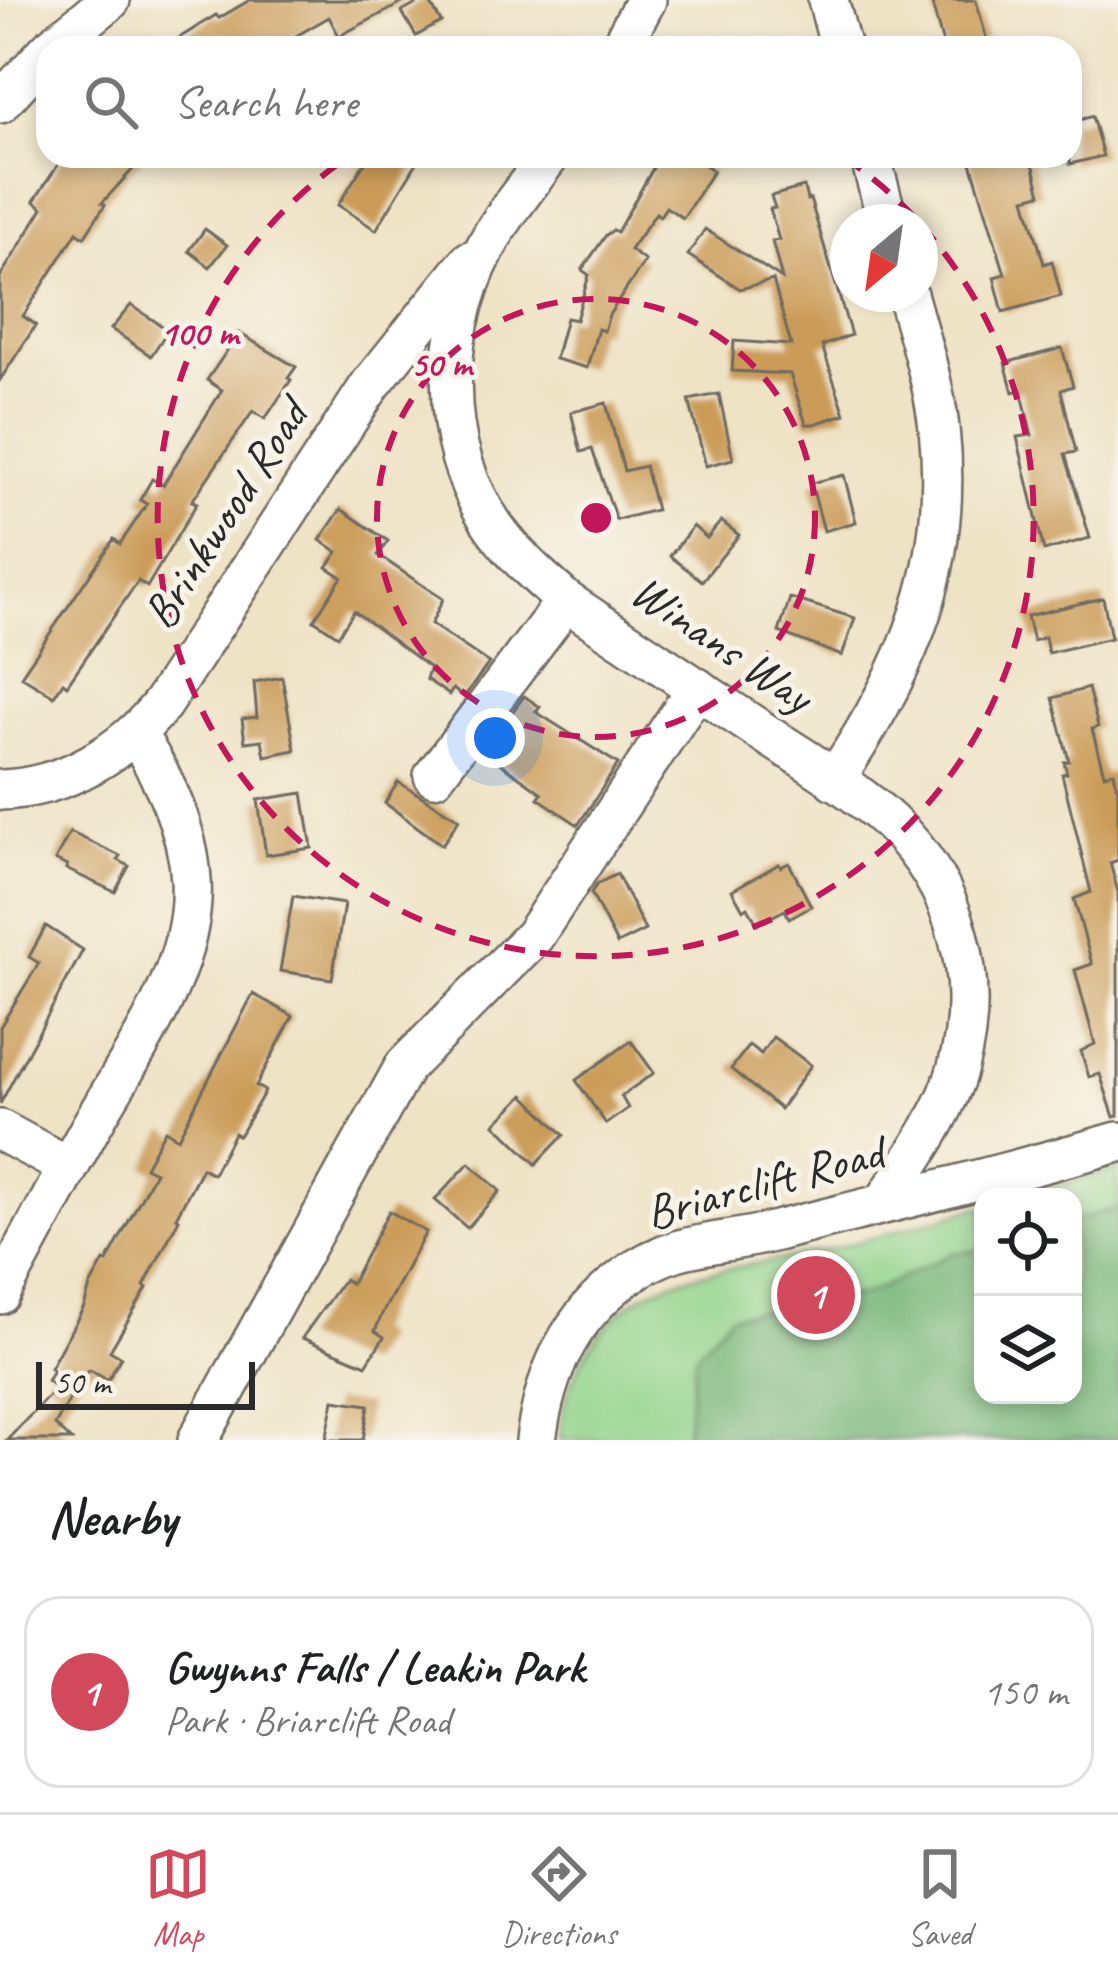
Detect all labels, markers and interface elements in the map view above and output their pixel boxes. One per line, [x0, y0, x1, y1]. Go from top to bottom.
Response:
search box [36, 36, 1082, 168]
icon: search [78, 69, 144, 135]
text: Search here [174, 74, 357, 131]
north arrow [830, 204, 938, 312]
text: 100 m [160, 310, 241, 356]
text: 50 m [410, 341, 475, 387]
street label: Brinkwood Road [129, 383, 324, 639]
centre of rings [575, 497, 617, 539]
street label: Winans Way [620, 561, 827, 727]
your location [465, 708, 525, 768]
street label: Briarclift Road [639, 1120, 896, 1242]
map controls [974, 1188, 1082, 1404]
button: locate [974, 1188, 1082, 1296]
pin: 1 [777, 1250, 855, 1340]
button: layers [974, 1296, 1082, 1404]
scale bar [36, 1356, 255, 1409]
text: 50 m [54, 1362, 110, 1404]
text: Nearby [48, 1486, 176, 1550]
text: Gwynns Falls / Leakin Park [165, 1639, 584, 1696]
text: 1 [81, 1668, 99, 1717]
text: 150 m [983, 1668, 1067, 1717]
text: Park · Briarclift Road [165, 1696, 450, 1745]
tab: Map [145, 1841, 211, 1955]
tab: Directions [502, 1841, 616, 1955]
tab: Saved [907, 1841, 973, 1955]

